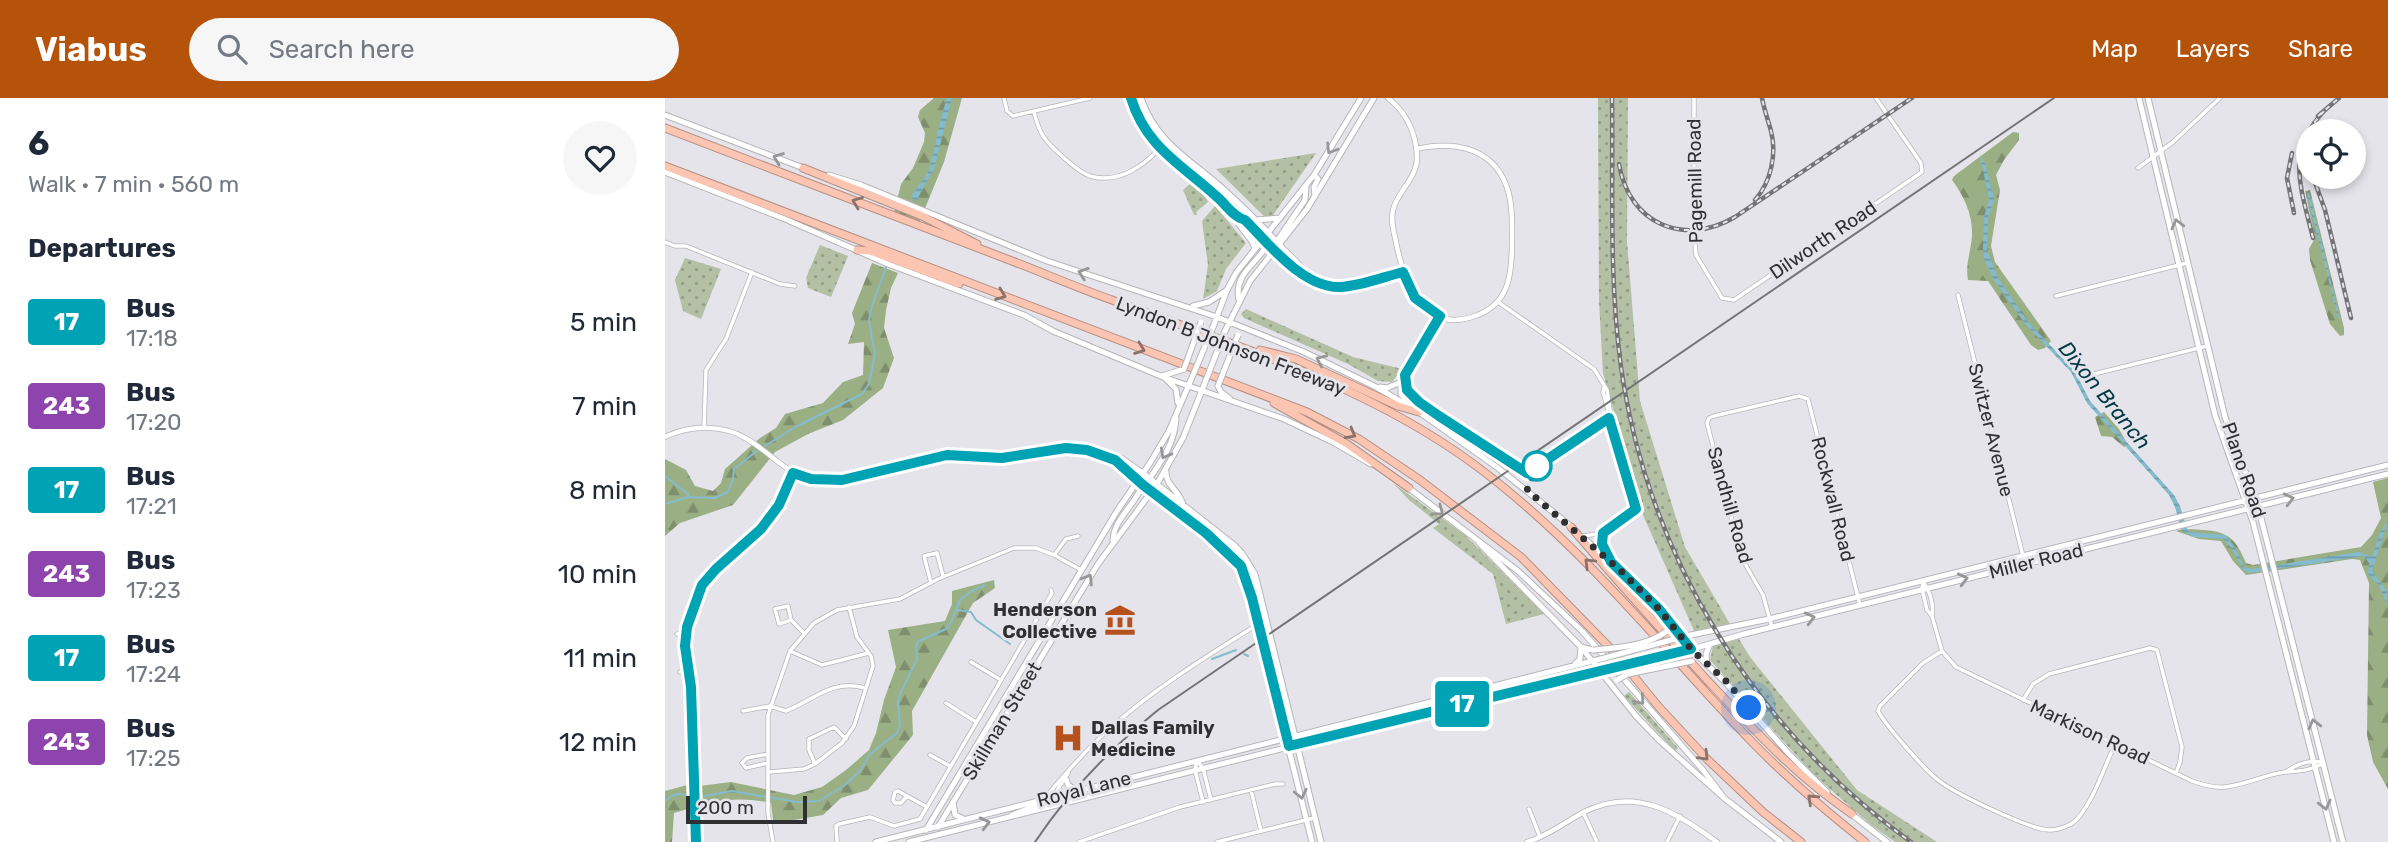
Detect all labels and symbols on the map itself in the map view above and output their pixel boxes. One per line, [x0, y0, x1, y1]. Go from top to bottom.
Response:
street label: Pagemill Road [1682, 118, 1708, 244]
one-way arrow [1326, 141, 1339, 154]
one-way arrow [773, 153, 785, 167]
street label: Dilworth Road [1765, 196, 1881, 284]
one-way arrow [851, 197, 863, 211]
one-way arrow [2171, 218, 2185, 230]
one-way arrow [1077, 267, 1089, 281]
one-way arrow [995, 287, 1007, 301]
street label: Lyndon B Johnson Freeway [1113, 292, 1349, 400]
water label: Dixon Branch [2054, 336, 2156, 454]
one-way arrow [1134, 340, 1146, 354]
one-way arrow [1315, 354, 1328, 368]
street label: Switzer Avenue [1963, 361, 2019, 499]
street label: Plano Road [2217, 419, 2271, 521]
one-way arrow [1343, 426, 1356, 439]
street label: Rockwall Road [1806, 434, 1860, 564]
street label: Sandhill Road [1702, 444, 1758, 566]
one-way arrow [1160, 446, 1173, 459]
unlabelled marker [1522, 451, 1552, 481]
one-way arrow [2283, 493, 2295, 507]
one-way arrow [1431, 502, 1444, 515]
street label: Miller Road [1987, 538, 2085, 584]
one-way arrow [1584, 558, 1597, 571]
one-way arrow [1080, 573, 1093, 586]
one-way arrow [1957, 573, 1969, 587]
place label: Henderson Collective [993, 598, 1097, 643]
museum icon: Henderson Collective [1103, 603, 1137, 637]
one-way arrow [1804, 612, 1816, 626]
street label: Skillman Street [958, 657, 1047, 784]
line badge: 17 [1431, 681, 1493, 727]
your location [1731, 690, 1766, 725]
one-way arrow [1632, 692, 1645, 704]
street label: Markison Road [2027, 694, 2153, 770]
place label: Dallas Family Medicine [1091, 716, 1215, 761]
one-way arrow [2308, 719, 2322, 731]
hospital icon: Dallas Family Medicine [1051, 721, 1085, 755]
one-way arrow [1696, 748, 1709, 761]
street label: Royal Lane [1035, 766, 1133, 812]
one-way arrow [1293, 788, 1307, 800]
scale bar [686, 793, 807, 825]
one-way arrow [1807, 795, 1820, 807]
one-way arrow [2317, 799, 2331, 811]
one-way arrow [979, 817, 991, 832]

